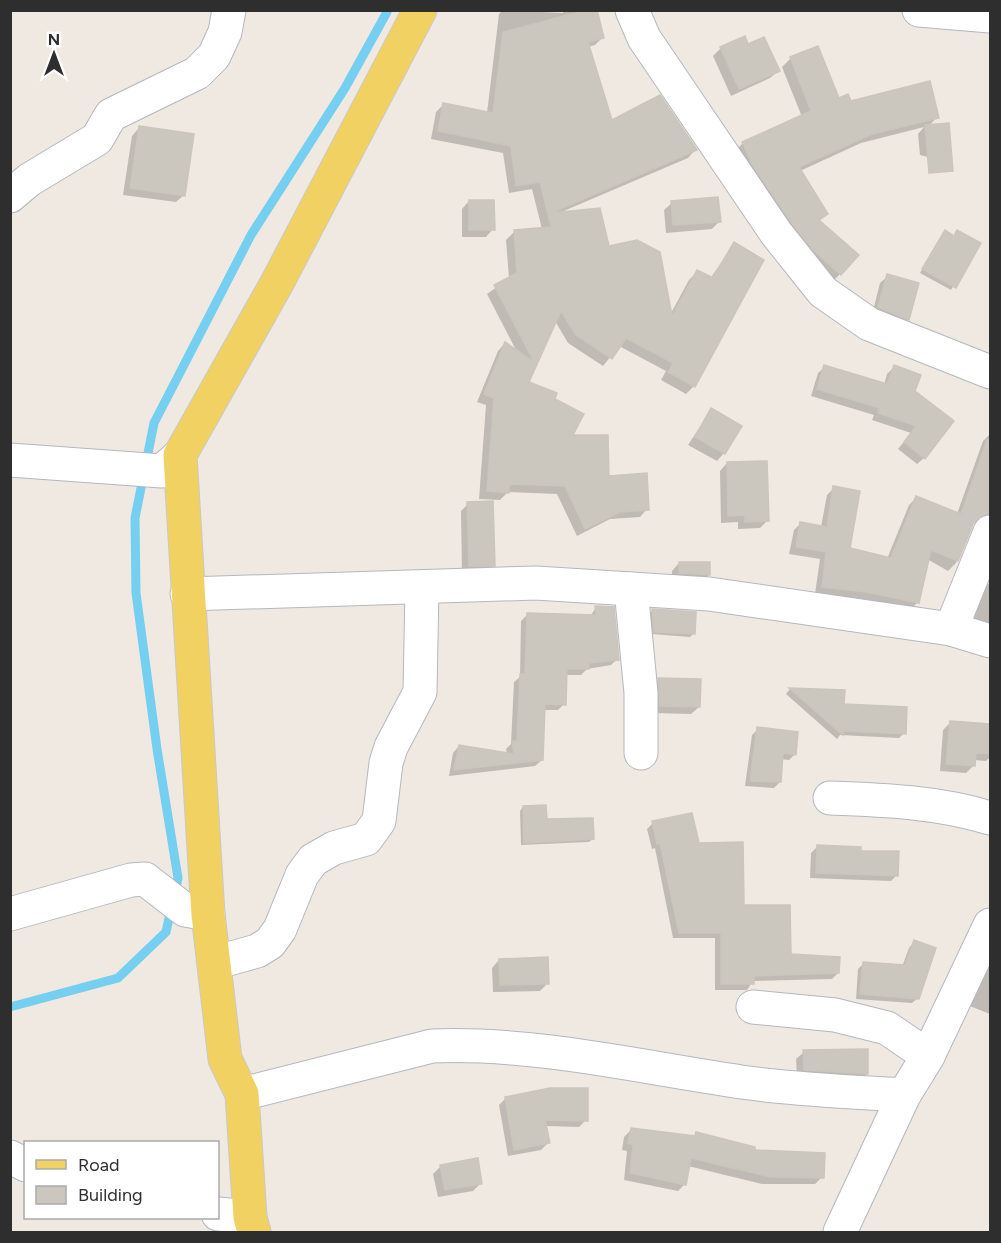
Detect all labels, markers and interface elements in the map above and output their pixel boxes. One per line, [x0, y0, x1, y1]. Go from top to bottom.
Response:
north arrow [24, 24, 84, 84]
text: N [48, 30, 60, 49]
legend [24, 1141, 219, 1219]
text: Road [78, 1154, 119, 1176]
text: Building [78, 1184, 143, 1206]

